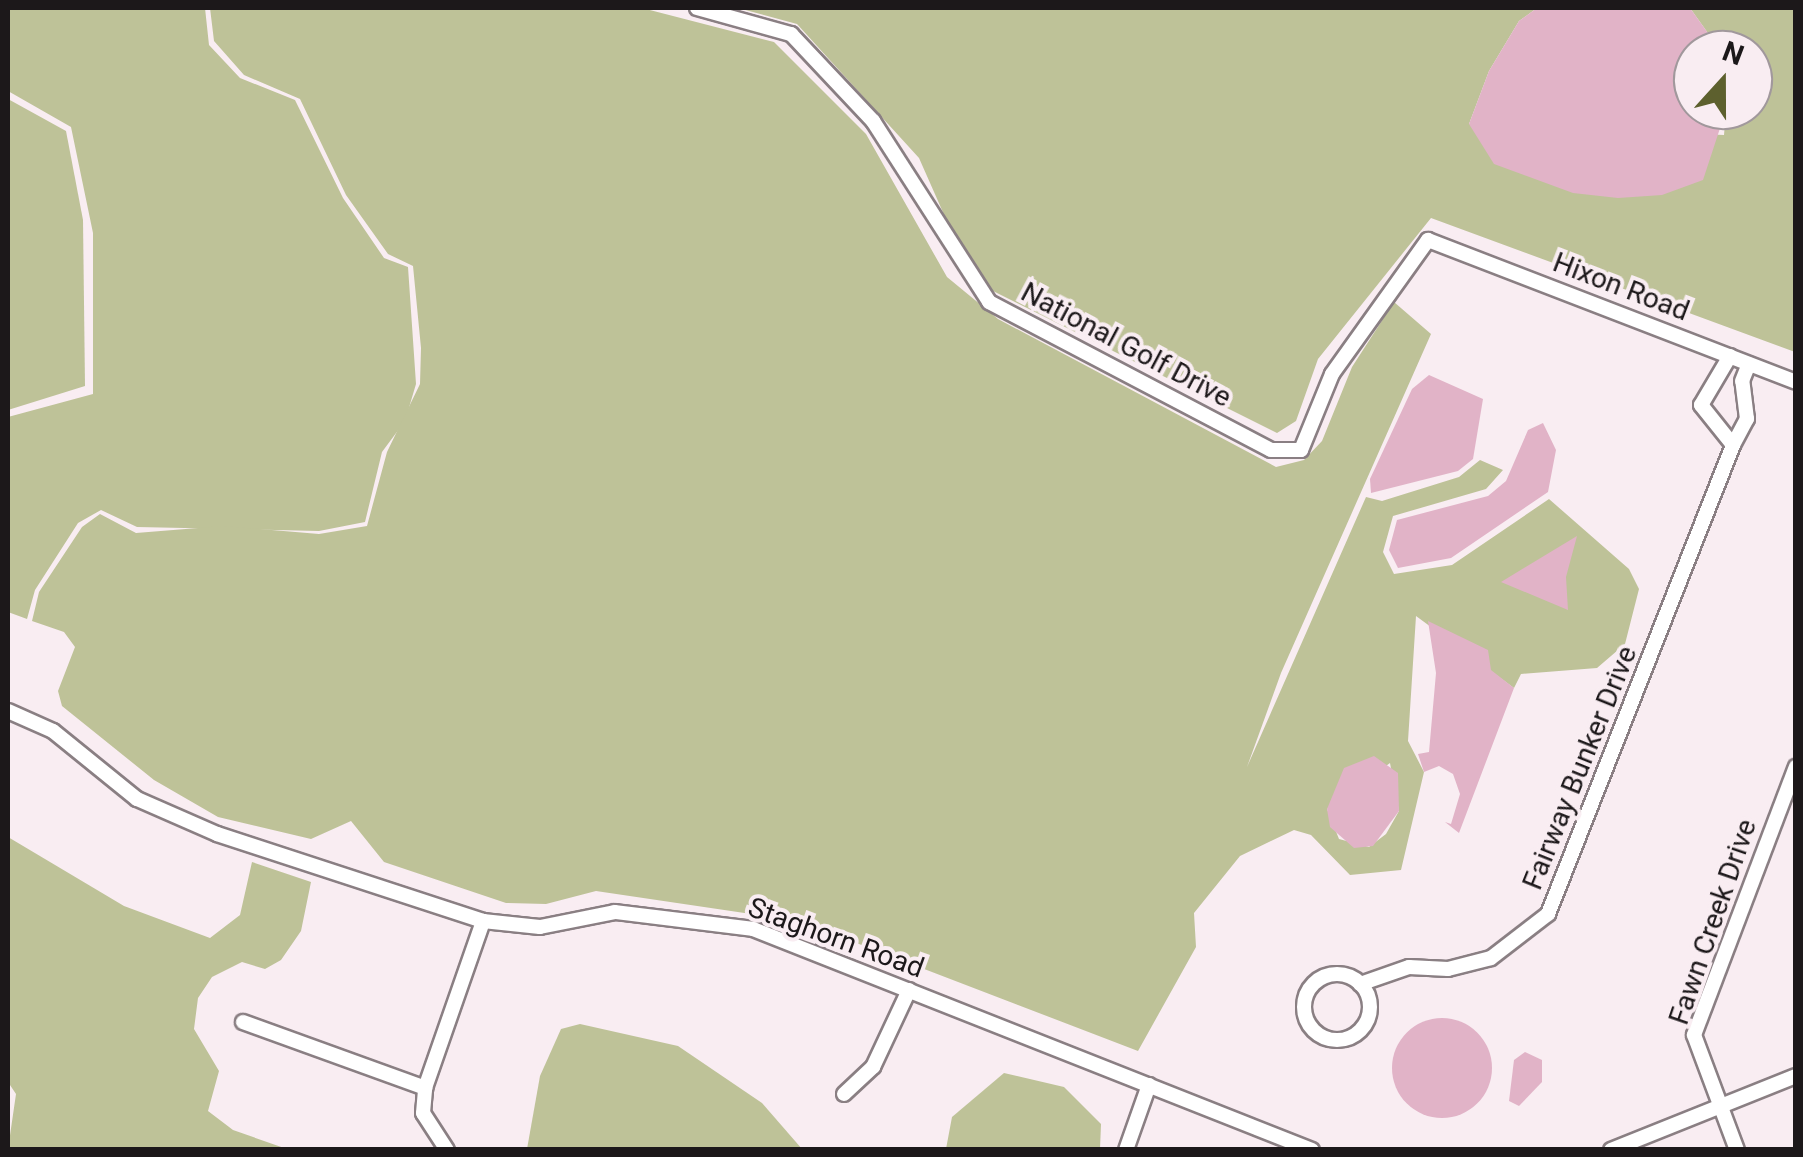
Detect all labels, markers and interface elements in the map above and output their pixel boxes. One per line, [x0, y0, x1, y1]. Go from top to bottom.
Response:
north arrow [1673, 30, 1773, 130]
text: N [1718, 34, 1748, 72]
street label: Hixon Road [1548, 246, 1694, 328]
street label: National Golf Drive [1015, 275, 1237, 415]
street label: Fairway Bunker Drive [1516, 641, 1644, 895]
street label: Fawn Creek Drive [1662, 815, 1764, 1029]
street label: Staghorn Road [744, 891, 928, 985]

